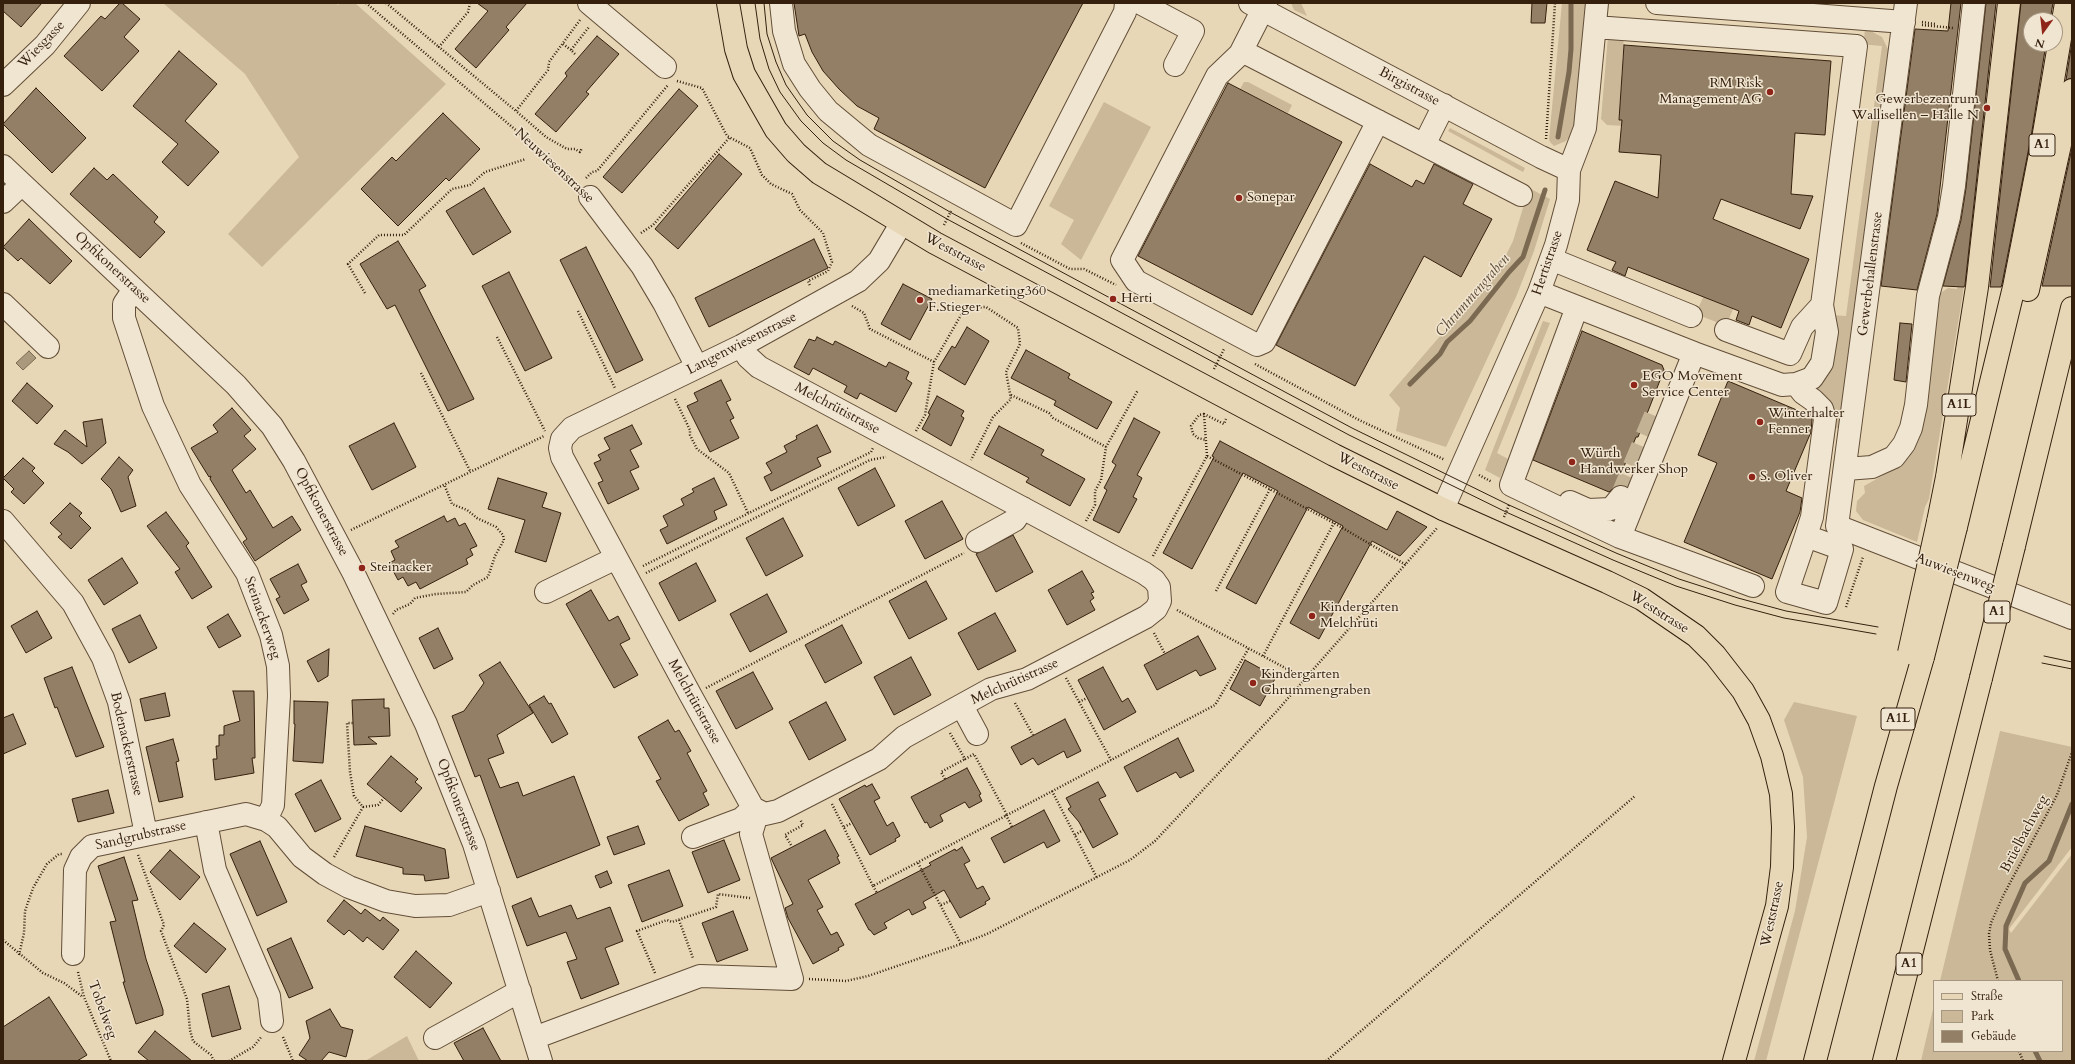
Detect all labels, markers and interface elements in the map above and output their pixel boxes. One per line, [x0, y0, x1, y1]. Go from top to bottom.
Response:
north arrow [2023, 12, 2063, 52]
street label: Wiesgasse [15, 18, 69, 72]
text: N [2033, 35, 2047, 52]
street label: Birgistrasse [1376, 64, 1442, 110]
place label: RM Risk Management AG [1659, 76, 1762, 108]
marker: RM Risk Management AG [1765, 87, 1775, 97]
place label: Gewerbezentrum Wallisellen – Halle N [1852, 92, 1979, 124]
marker: Gewerbezentrum Wallisellen – Halle N [1982, 103, 1992, 113]
street label: Neuwiesenstrasse [511, 125, 597, 207]
road number: A1 [2029, 134, 2055, 156]
place label: Sonepar [1247, 190, 1295, 206]
marker: Sonepar [1234, 193, 1244, 203]
street label: Gewerbehallenstrasse [1855, 211, 1887, 337]
street label: Opfikonerstrasse [70, 228, 154, 308]
street label: Hertistrasse [1529, 228, 1567, 298]
street label: Weststrasse [922, 230, 988, 276]
water label: Chrummengraben [1432, 251, 1514, 341]
place label: mediamarketing360 F.Stieger [928, 284, 1046, 316]
place label: Herti [1121, 291, 1153, 307]
marker: Herti [1108, 294, 1118, 304]
marker: mediamarketing360 F.Stieger [915, 295, 925, 305]
street label: Langenwiesenstrasse [684, 309, 800, 379]
place label: EGO Movement Service Center [1642, 369, 1742, 402]
street label: Melchrütistrasse [791, 379, 883, 439]
marker: EGO Movement Service Center [1629, 380, 1639, 390]
road number: A1L [1942, 394, 1976, 416]
place label: Winterhalter Fenner [1768, 406, 1844, 438]
marker: Winterhalter Fenner [1755, 417, 1765, 427]
place label: Würth Handwerker Shop [1580, 446, 1688, 478]
street label: Weststrasse [1334, 449, 1402, 495]
marker: Würth Handwerker Shop [1567, 457, 1577, 467]
street label: Opfikonerstrasse [291, 465, 351, 559]
place label: S. Oliver [1760, 469, 1812, 485]
marker: S. Oliver [1747, 472, 1757, 482]
street label: Auwiesenweg [1913, 550, 1997, 596]
place label: Steinacker [370, 560, 431, 576]
marker: Steinacker [357, 563, 367, 573]
street label: Steinackerweg [240, 574, 284, 662]
street label: Weststrasse [1626, 588, 1692, 638]
place label: Kindergarten Melchrüti [1320, 600, 1399, 632]
road number: A1 [1984, 601, 2010, 623]
marker: Kindergarten Melchrüti [1307, 611, 1317, 621]
street label: Melchrütistrasse [969, 655, 1061, 709]
street label: Melchrütistrasse [664, 657, 724, 747]
place label: Kindergarten Chrummengraben [1261, 667, 1371, 700]
marker: Kindergarten Chrummengraben [1248, 678, 1258, 688]
street label: Bodenackerstrasse [106, 690, 146, 798]
road number: A1L [1881, 708, 1915, 730]
street label: Opfikonerstrasse [433, 756, 483, 854]
street label: Brüelbachweg [1998, 792, 2052, 876]
street label: Sandgrubstrasse [94, 817, 188, 855]
street label: Weststrasse [1758, 880, 1788, 948]
road number: A1 [1896, 953, 1922, 975]
street label: Tobelweg [84, 979, 120, 1041]
legend [1933, 980, 2063, 1052]
text: Straße [1971, 988, 2003, 1004]
text: Park [1971, 1008, 1994, 1024]
text: Gebäude [1971, 1028, 2016, 1044]

